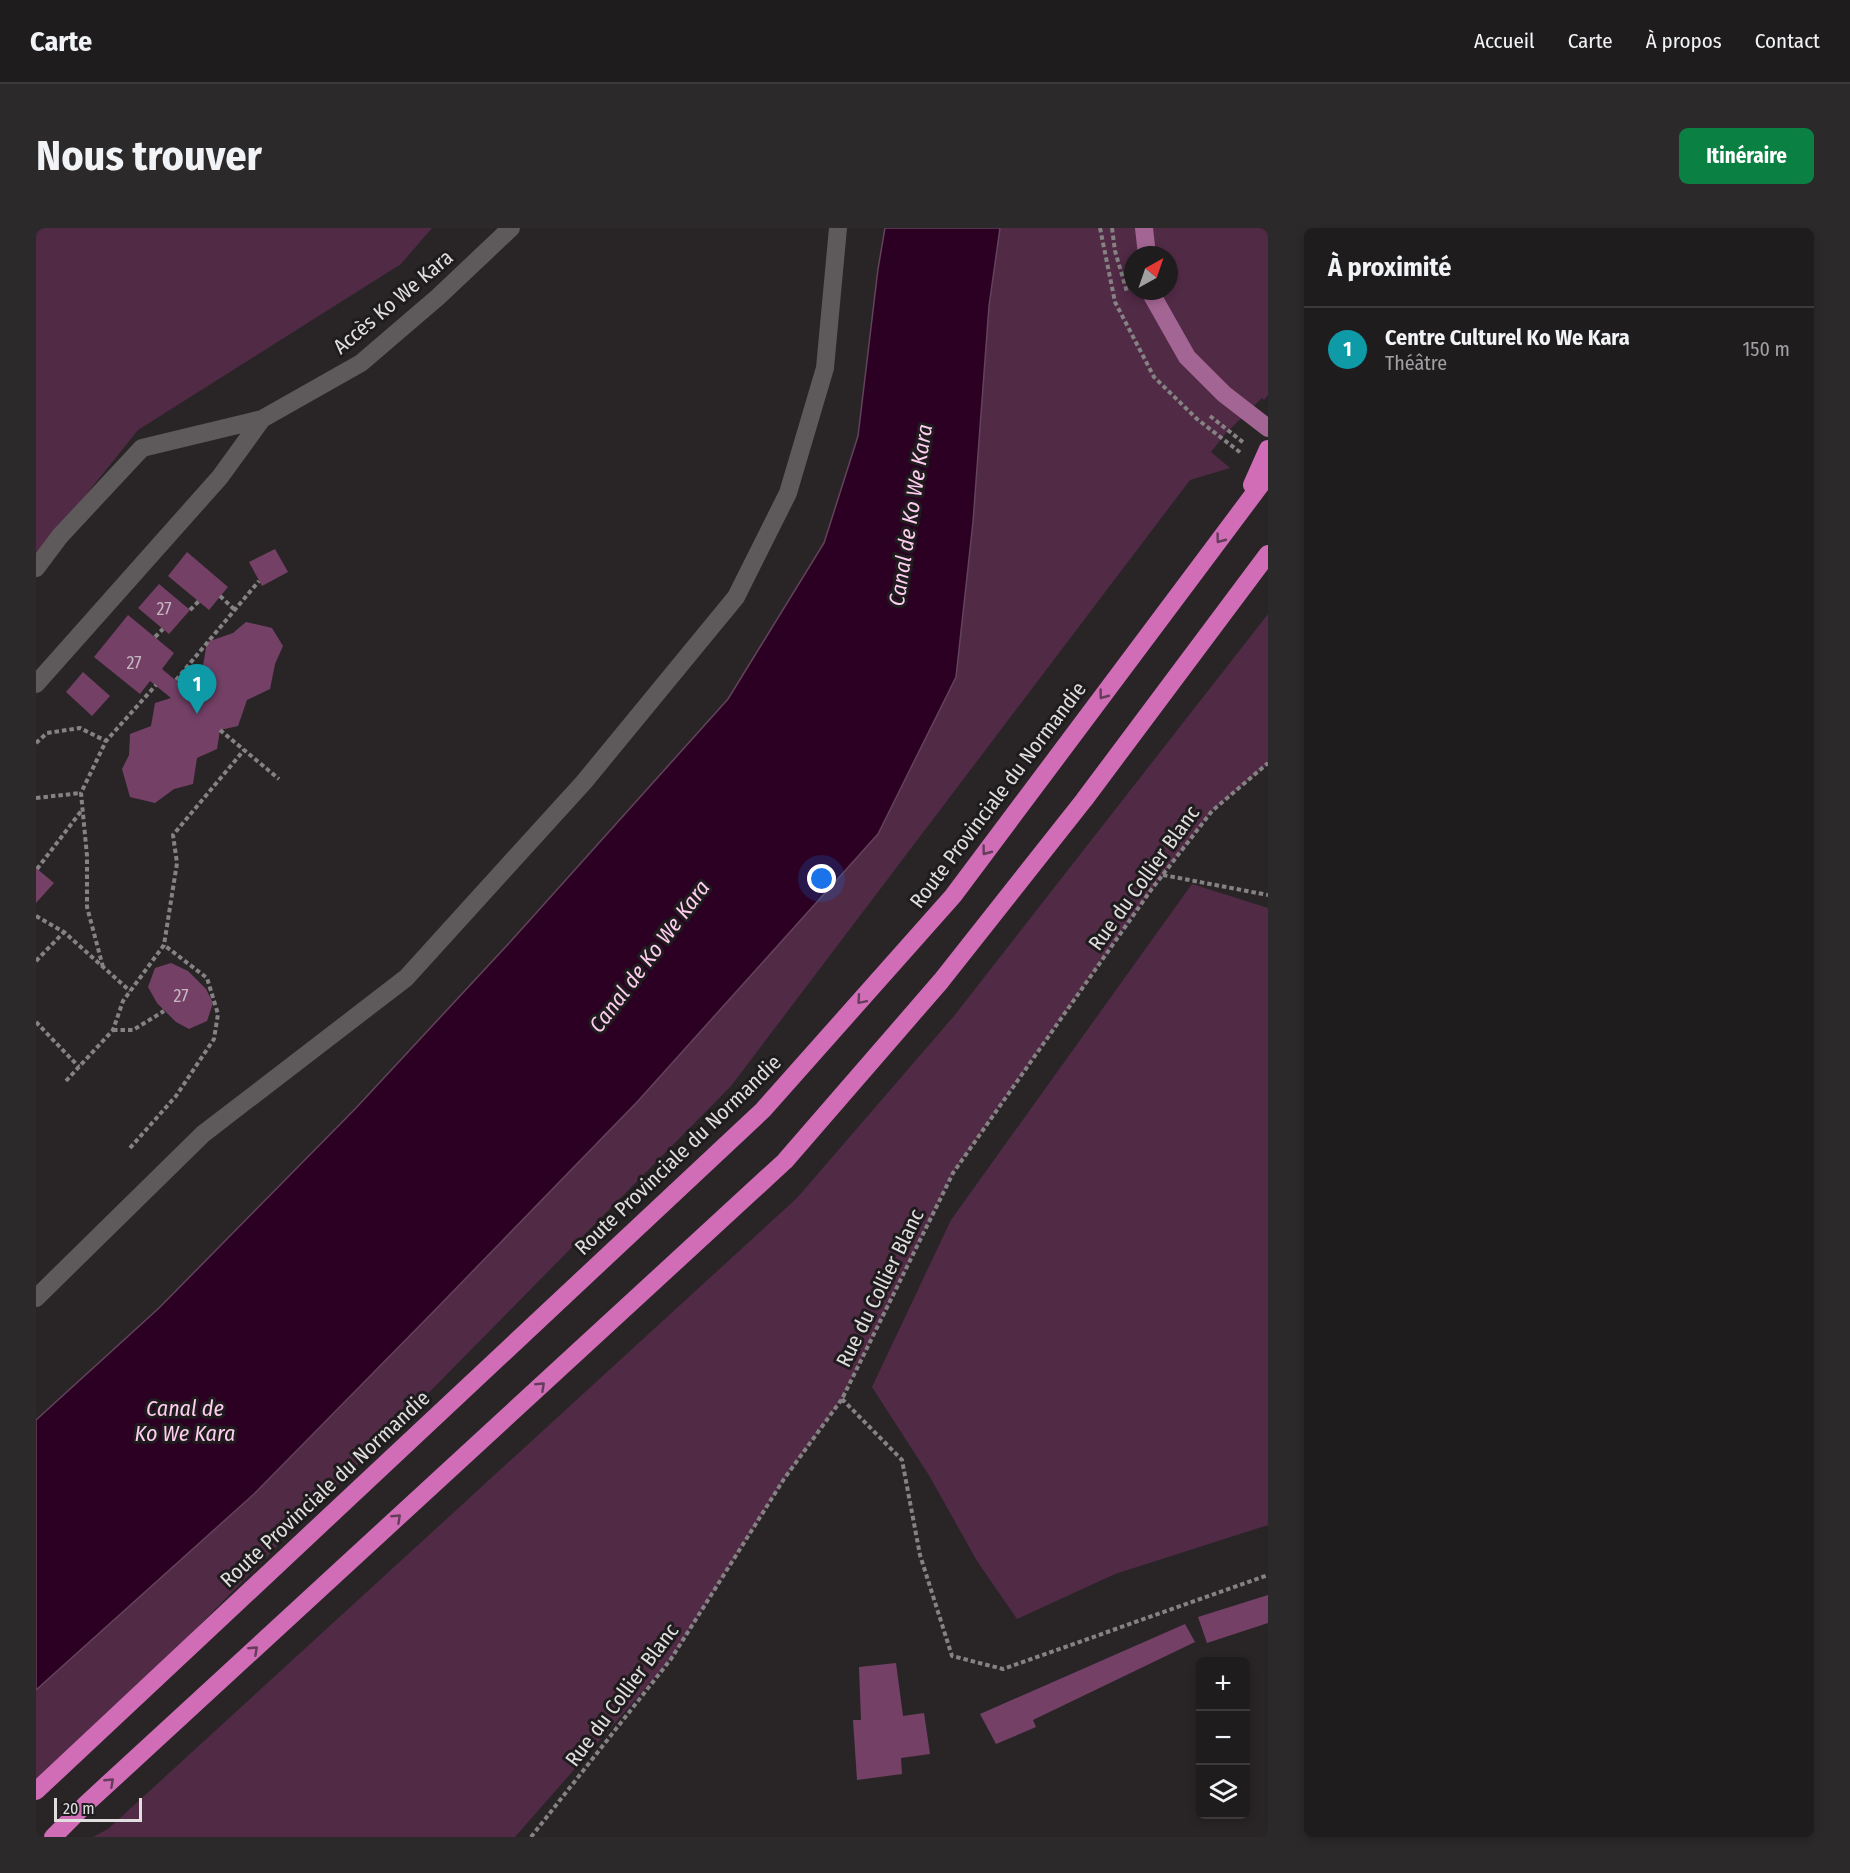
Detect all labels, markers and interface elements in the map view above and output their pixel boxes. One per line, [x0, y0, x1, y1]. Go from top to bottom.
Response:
text: Carte [30, 25, 92, 58]
text: Accueil [1474, 28, 1535, 54]
text: Carte [1568, 28, 1613, 54]
text: À propos [1646, 28, 1722, 54]
text: Contact [1755, 28, 1820, 54]
button: Itinéraire [1679, 128, 1814, 184]
text: Nous trouver [36, 131, 262, 181]
street label: Accès Ko We Kara [328, 244, 458, 360]
north arrow [1124, 246, 1178, 300]
text: À proximité [1328, 252, 1451, 283]
text: Centre Culturel Ko We Kara [1385, 324, 1630, 351]
text: 1 [1343, 337, 1352, 361]
text: 150 m [1743, 337, 1790, 361]
text: Théâtre [1385, 351, 1447, 375]
water label: Canal de Ko We Kara [883, 422, 938, 608]
one-way arrow [1216, 532, 1227, 543]
house number: 27 [156, 598, 172, 620]
house number: 27 [126, 652, 142, 674]
pin: 1 [178, 664, 216, 714]
street label: Route Provinciale du Normandie [904, 677, 1092, 913]
one-way arrow [1099, 688, 1110, 699]
street label: Rue du Collier Blanc [1083, 801, 1205, 955]
one-way arrow [982, 844, 993, 855]
your location [807, 864, 836, 893]
water label: Canal de Ko We Kara [583, 875, 716, 1038]
house number: 27 [173, 985, 189, 1007]
one-way arrow [857, 993, 868, 1004]
street label: Route Provinciale du Normandie [569, 1049, 787, 1261]
street label: Rue du Collier Blanc [831, 1205, 929, 1371]
one-way arrow [534, 1382, 544, 1393]
street label: Route Provinciale du Normandie [215, 1385, 435, 1593]
water label: Canal de Ko We Kara [135, 1395, 235, 1447]
one-way arrow [391, 1514, 401, 1525]
street label: Rue du Collier Blanc [560, 1618, 684, 1772]
one-way arrow [247, 1646, 258, 1657]
map controls [1196, 1657, 1250, 1819]
button: + [1196, 1657, 1250, 1711]
button: − [1196, 1711, 1250, 1765]
button: layers [1196, 1765, 1250, 1819]
one-way arrow [104, 1778, 114, 1789]
scale bar [54, 1795, 142, 1822]
text: 20 m [63, 1799, 94, 1818]

